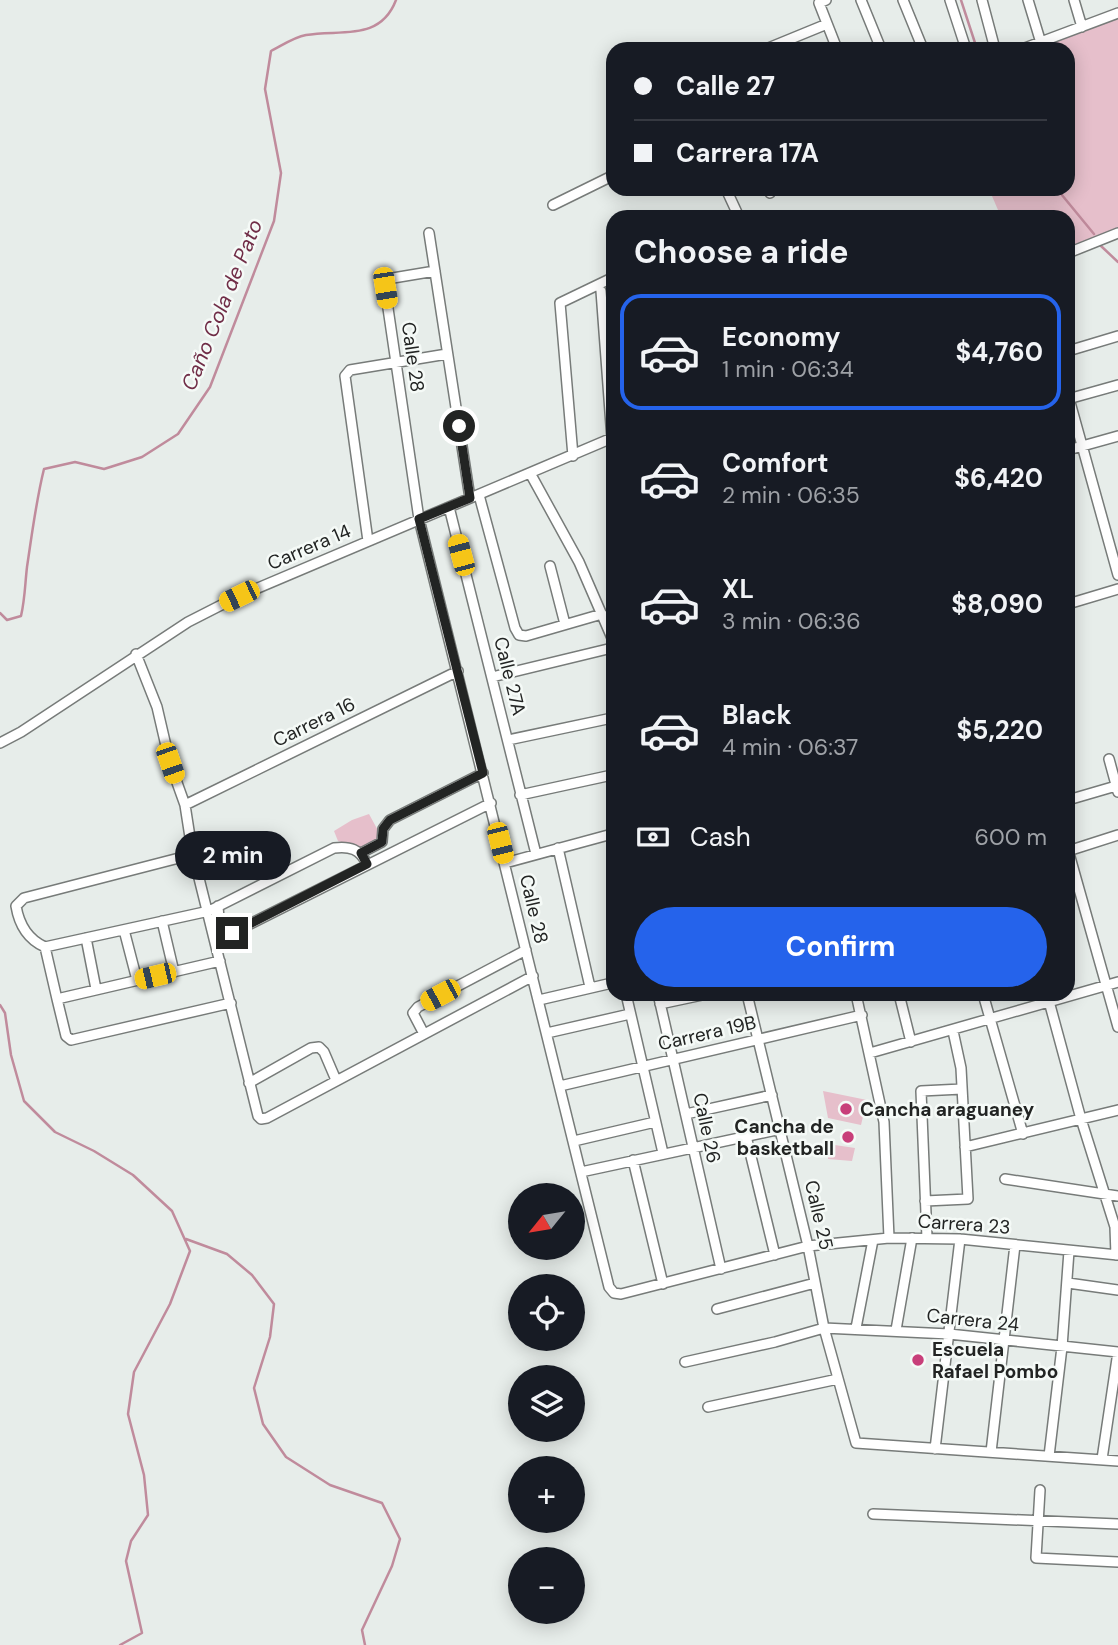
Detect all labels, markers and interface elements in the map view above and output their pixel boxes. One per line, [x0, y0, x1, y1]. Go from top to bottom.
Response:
text: Calle 27 [676, 69, 775, 103]
text: Carrera 17A [676, 136, 819, 170]
water label: Caño Cola de Pato [175, 215, 269, 395]
text: Choose a ride [634, 231, 849, 273]
car [372, 266, 399, 310]
street label: Calle 28 [396, 320, 430, 394]
text: Economy [722, 320, 840, 354]
icon: car [638, 321, 701, 384]
text: $4,760 [956, 335, 1043, 369]
text: 1 min · 06:34 [722, 354, 854, 384]
route start [443, 410, 475, 442]
text: Comfort [722, 446, 828, 480]
icon: car [638, 447, 701, 510]
text: $6,420 [954, 461, 1043, 495]
text: 2 min · 06:35 [722, 480, 860, 510]
street label: Carrera 14 [263, 518, 355, 576]
car [446, 532, 477, 578]
text: XL [722, 572, 754, 606]
icon: car [638, 573, 701, 636]
car [216, 577, 263, 615]
text: $8,090 [951, 587, 1043, 621]
text: 3 min · 06:36 [722, 606, 861, 636]
street label: Calle 27A [488, 634, 532, 718]
street label: Carrera 16 [269, 691, 359, 753]
text: Black [722, 698, 792, 732]
icon: car [638, 699, 701, 762]
text: $5,220 [957, 713, 1043, 747]
text: 4 min · 06:37 [722, 732, 858, 762]
car [154, 740, 187, 786]
icon: cash [634, 818, 672, 856]
car [485, 820, 516, 866]
text: Cash [690, 820, 751, 854]
text: 600 m [974, 822, 1047, 852]
callout: 2 min [174, 832, 290, 880]
text: 2 min [203, 840, 263, 870]
street label: Calle 28 [514, 872, 554, 946]
button: Confirm [634, 907, 1047, 987]
route end [216, 917, 248, 949]
car [133, 961, 178, 991]
car [417, 976, 464, 1014]
street label: Carrera 19B [655, 1010, 759, 1056]
street label: Calle 26 [687, 1091, 727, 1165]
place label: Cancha araguaney [860, 1097, 1035, 1122]
marker: Cancha araguaney [838, 1101, 854, 1117]
place label: Cancha de basketball [734, 1114, 834, 1161]
marker: Cancha de basketball [840, 1129, 856, 1145]
street label: Calle 25 [799, 1178, 839, 1252]
north arrow [508, 1183, 584, 1260]
map controls [508, 1183, 585, 1624]
street label: Carrera 23 [917, 1208, 1011, 1240]
button: locate [508, 1274, 585, 1351]
street label: Carrera 24 [925, 1303, 1021, 1337]
place label: Escuela Rafael Pombo [932, 1337, 1058, 1384]
marker: Escuela Rafael Pombo [910, 1352, 926, 1368]
button: layers [508, 1365, 585, 1442]
button: + [508, 1456, 585, 1533]
button: − [508, 1547, 585, 1624]

